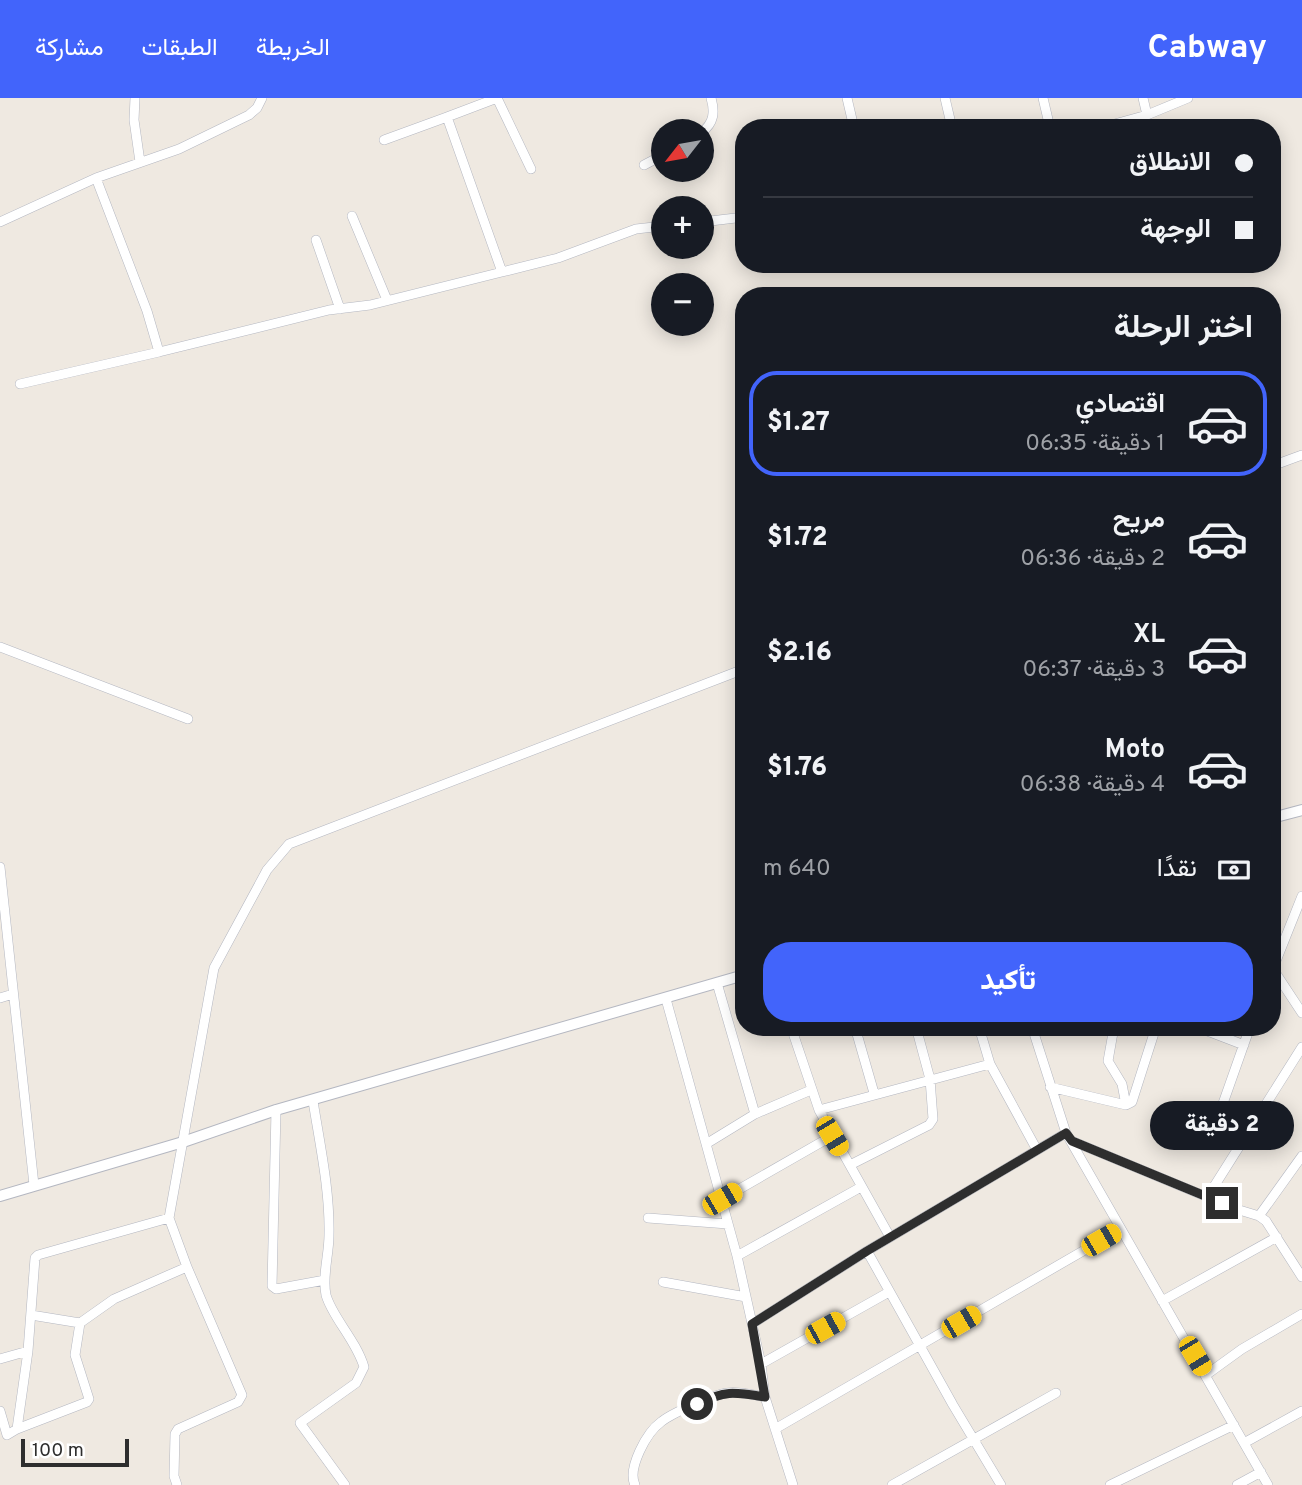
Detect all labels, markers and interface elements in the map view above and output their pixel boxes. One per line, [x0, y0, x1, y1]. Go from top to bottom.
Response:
text: Cabway [1148, 28, 1267, 70]
text: مشاركة [35, 34, 103, 64]
text: الطبقات [141, 34, 218, 64]
text: الخريطة [256, 34, 330, 64]
north arrow [651, 119, 714, 182]
map controls [651, 119, 714, 336]
text: الانطلاق [1129, 147, 1211, 180]
button: + [651, 196, 714, 259]
text: الوجهة [1140, 214, 1211, 247]
button: − [651, 273, 714, 336]
text: اختر الرحلة [1114, 309, 1253, 349]
text: اقتصادي [1076, 389, 1165, 422]
icon: car [1186, 392, 1249, 455]
text: $1.27 [767, 407, 830, 440]
text: 1 دقيقة · 06:35 [1025, 430, 1165, 459]
text: مريح [1113, 504, 1165, 537]
icon: car [1186, 507, 1249, 570]
text: $1.72 [767, 522, 828, 555]
text: 2 دقيقة · 06:36 [1020, 545, 1165, 574]
text: XL [1133, 619, 1165, 652]
icon: car [1186, 622, 1249, 685]
text: $2.16 [767, 637, 832, 670]
text: 3 دقيقة · 06:37 [1022, 656, 1165, 685]
text: Moto [1105, 734, 1165, 767]
icon: car [1186, 737, 1249, 800]
text: $1.76 [767, 752, 827, 785]
text: 4 دقيقة · 06:38 [1020, 771, 1165, 800]
icon: cash [1215, 851, 1253, 889]
text: نقدًا [1157, 853, 1197, 886]
text: 640 m [763, 855, 831, 884]
button: تأكيد [763, 942, 1253, 1022]
callout: 2 دقيقة [1150, 1102, 1294, 1150]
text: 2 دقيقة [1185, 1111, 1259, 1140]
car [813, 1113, 852, 1159]
car [699, 1179, 746, 1219]
route end [1206, 1187, 1238, 1219]
car [1078, 1220, 1125, 1260]
car [938, 1302, 985, 1342]
car [802, 1309, 849, 1347]
car [1176, 1333, 1215, 1379]
route start [681, 1388, 713, 1420]
scale bar [21, 1436, 130, 1468]
text: 100 m [32, 1439, 84, 1463]

